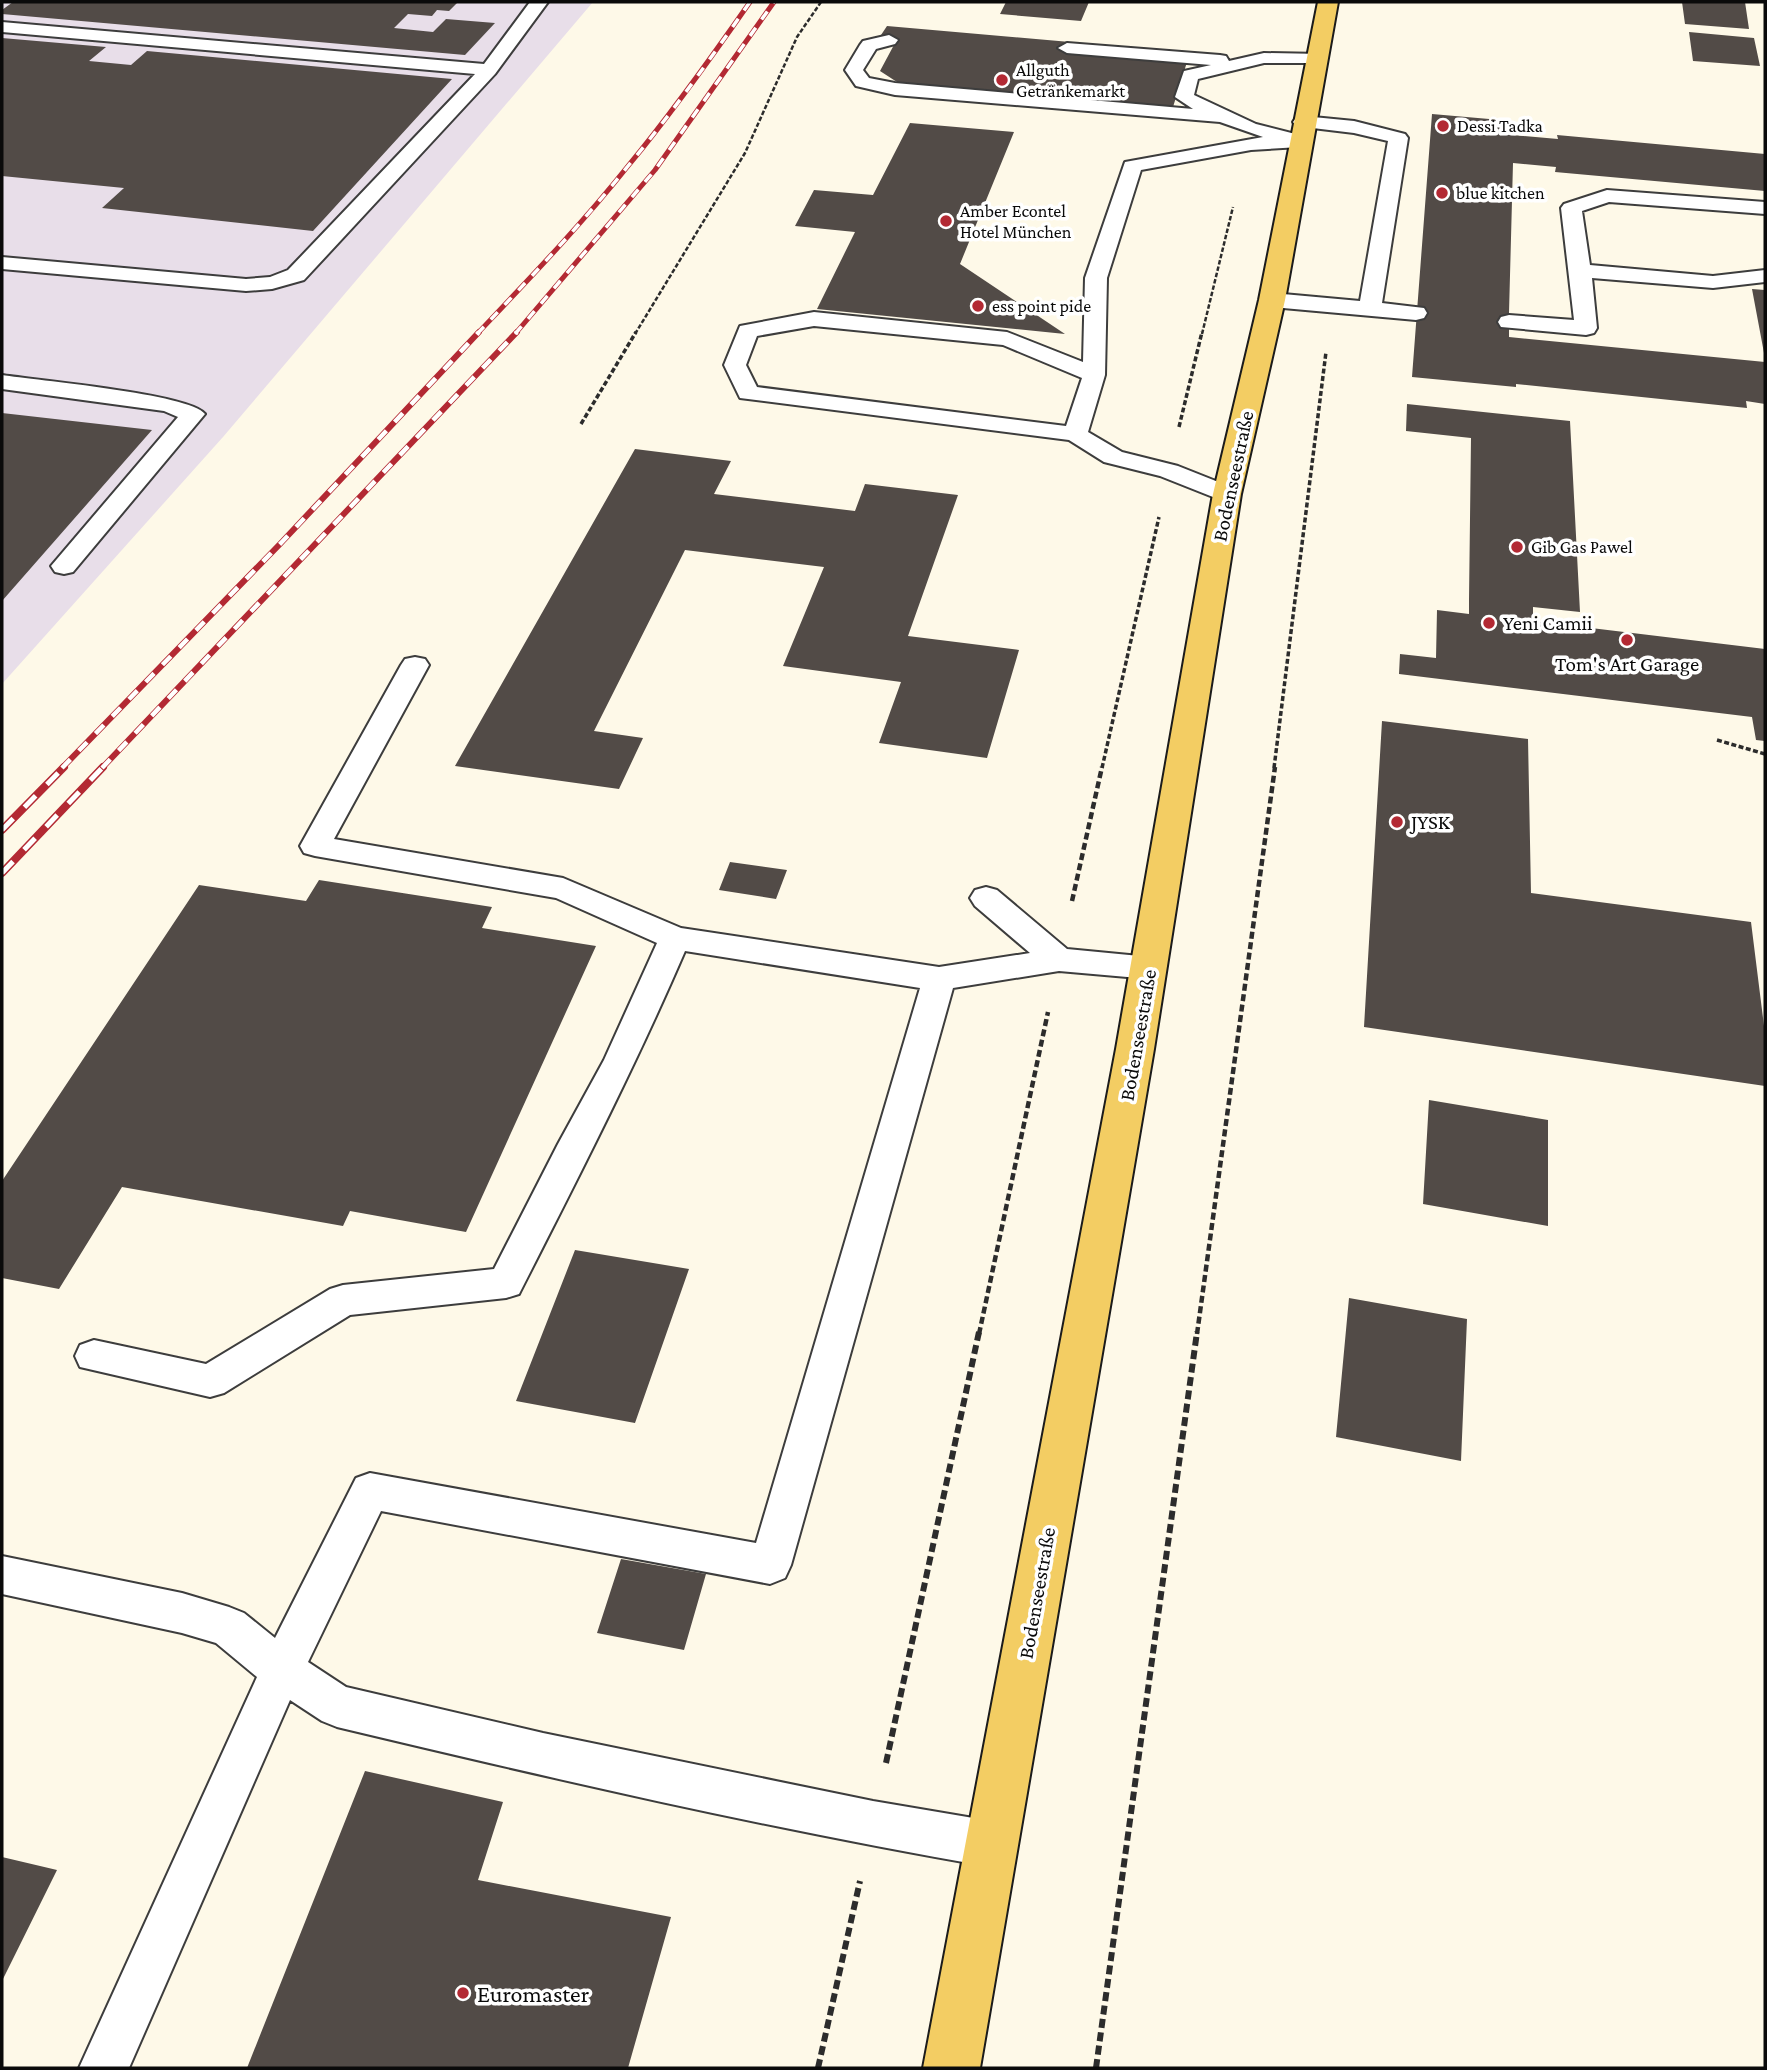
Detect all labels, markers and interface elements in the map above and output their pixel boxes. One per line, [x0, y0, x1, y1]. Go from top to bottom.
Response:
place label: Allguth Getränkemarkt [1016, 60, 1126, 101]
marker: Allguth Getränkemarkt [994, 72, 1010, 88]
place label: Dessi Tadka [1457, 116, 1543, 136]
marker: Dessi Tadka [1435, 118, 1451, 134]
place label: blue kitchen [1456, 183, 1545, 203]
marker: blue kitchen [1434, 185, 1450, 201]
place label: Amber Econtel Hotel München [960, 201, 1072, 242]
marker: Amber Econtel Hotel München [938, 213, 954, 229]
place label: ess point pide [992, 296, 1091, 316]
marker: ess point pide [970, 298, 986, 314]
street label: Bodenseestraße [1207, 408, 1259, 544]
place label: Gib Gas Pawel [1531, 537, 1633, 557]
marker: Gib Gas Pawel [1509, 539, 1525, 555]
place label: Yeni Camii [1503, 611, 1593, 635]
marker: Yeni Camii [1481, 615, 1497, 631]
marker: Tom's Art Garage [1619, 632, 1635, 648]
place label: Tom's Art Garage [1555, 652, 1699, 676]
place label: JYSK [1409, 810, 1451, 834]
marker: JYSK [1389, 814, 1405, 830]
street label: Bodenseestraße [1115, 967, 1161, 1103]
street label: Bodenseestraße [1014, 1525, 1060, 1661]
place label: Euromaster [477, 1980, 590, 2007]
marker: Euromaster [455, 1985, 471, 2001]

